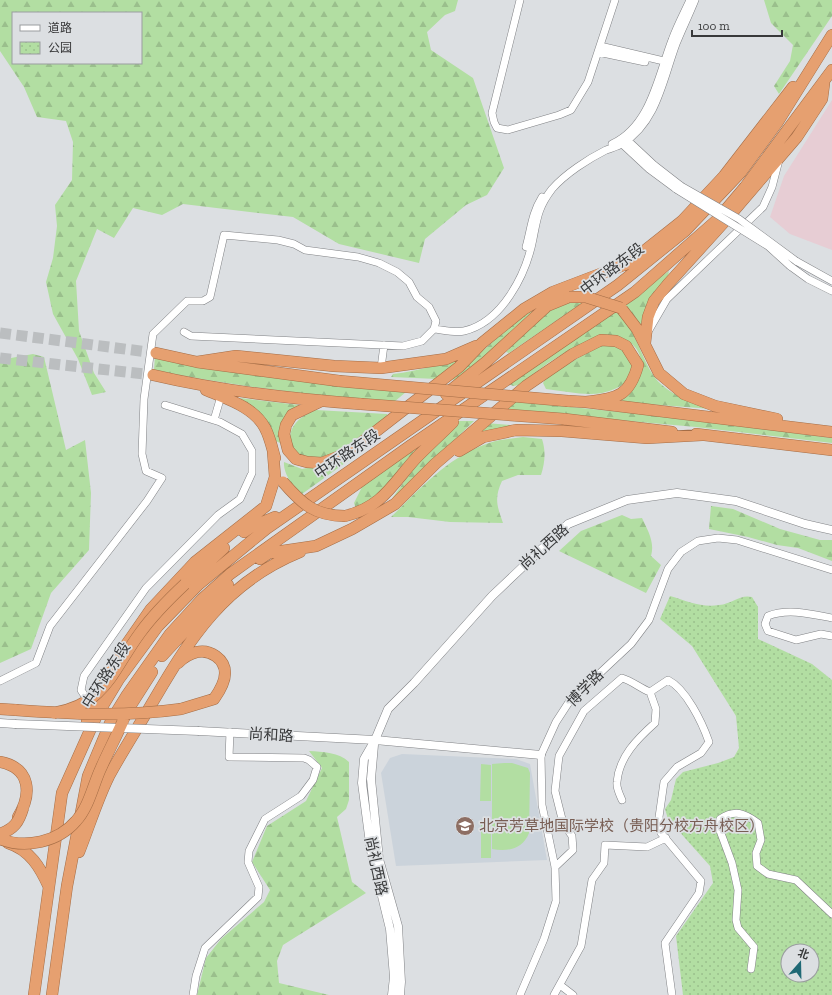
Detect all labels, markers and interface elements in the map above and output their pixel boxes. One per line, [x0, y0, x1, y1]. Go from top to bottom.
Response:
legend [12, 12, 142, 64]
scale bar [692, 12, 782, 38]
text: 100 m [698, 19, 730, 33]
text: 道路 [48, 21, 72, 35]
text: 公园 [48, 41, 72, 55]
street label: 中环路东段 [577, 239, 647, 299]
street label: 中环路东段 [311, 426, 383, 482]
street label: 尚礼西路 [516, 520, 572, 574]
street label: 中环路东段 [78, 639, 134, 711]
street label: 博学路 [563, 666, 607, 710]
street label: 尚和路 [248, 725, 294, 745]
school or university icon: 北京芳草地国际学校（贵阳分校方舟校区） [454, 815, 476, 837]
place label: 北京芳草地国际学校（贵阳分校方舟校区） [479, 817, 764, 835]
street label: 尚礼西路 [361, 835, 391, 897]
north arrow [780, 943, 820, 983]
text: 北 [796, 946, 811, 962]

